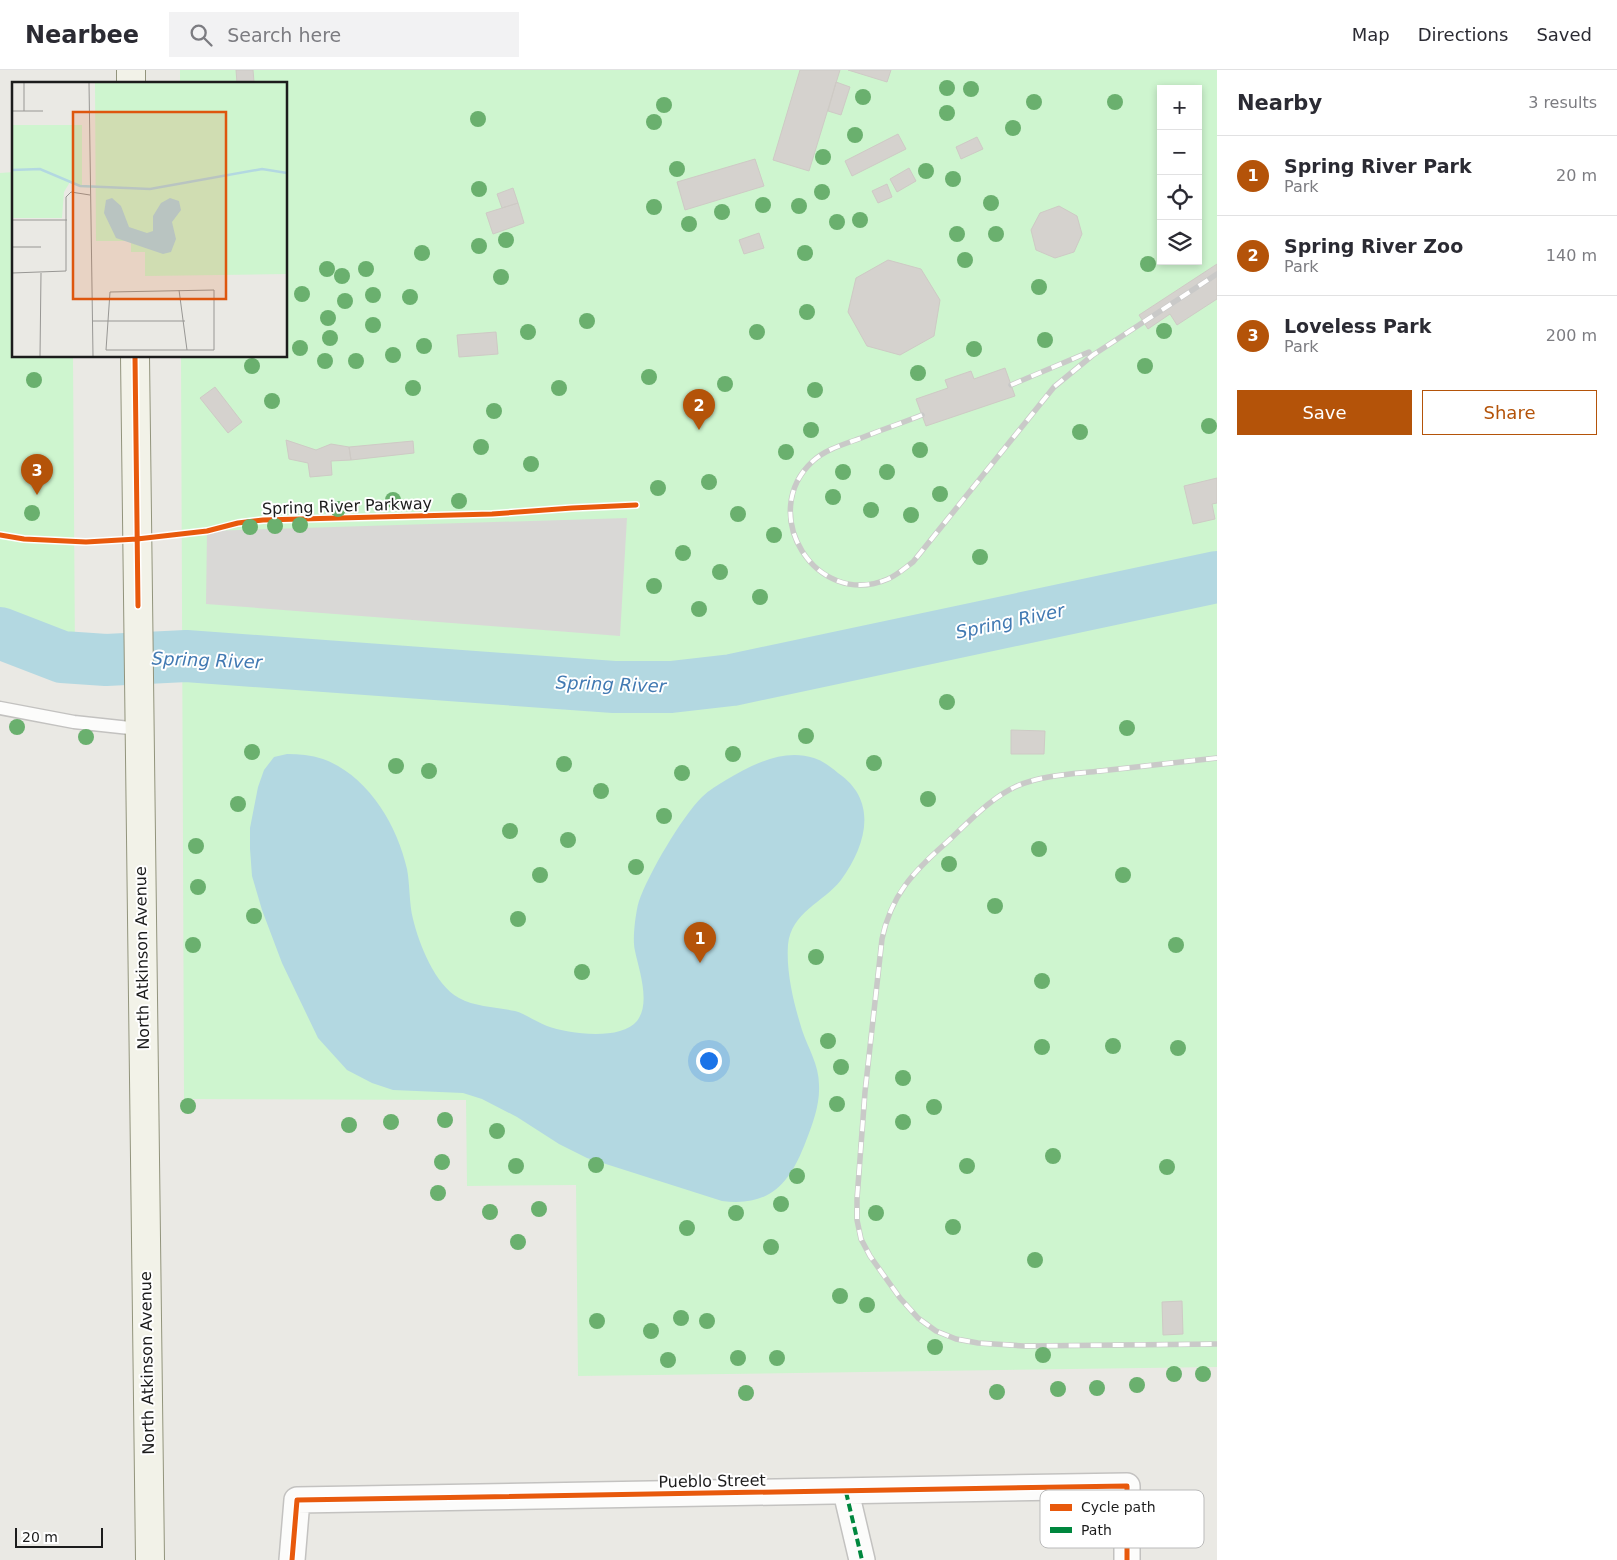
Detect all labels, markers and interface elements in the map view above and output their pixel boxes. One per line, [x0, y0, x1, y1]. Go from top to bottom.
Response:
search box [169, 12, 519, 57]
text: Nearbee [25, 21, 139, 49]
icon: search [187, 21, 215, 49]
text: Search here [227, 24, 341, 46]
text: Map [1352, 24, 1390, 45]
text: Directions [1418, 24, 1508, 45]
text: Saved [1536, 24, 1592, 45]
inset map [12, 82, 288, 358]
map controls [1157, 85, 1202, 265]
button: + [1157, 85, 1202, 130]
text: Nearby [1237, 91, 1322, 115]
text: 3 results [1528, 93, 1597, 112]
button: − [1157, 130, 1202, 175]
text: Spring River Park [1284, 155, 1472, 177]
text: 1 [1247, 166, 1259, 185]
text: 20 m [1556, 166, 1597, 185]
button: locate [1157, 175, 1202, 220]
text: Park [1284, 177, 1319, 196]
button: layers [1157, 220, 1202, 265]
text: Spring River Zoo [1284, 235, 1463, 257]
text: 2 [1247, 246, 1259, 265]
text: 140 m [1546, 246, 1597, 265]
text: Park [1284, 257, 1319, 276]
text: Loveless Park [1284, 315, 1431, 337]
text: 3 [1247, 326, 1259, 345]
text: 200 m [1546, 326, 1597, 345]
text: Park [1284, 337, 1319, 356]
pin: 2 [683, 389, 715, 430]
button: Save [1237, 390, 1412, 435]
button: Share [1422, 390, 1597, 435]
pin: 3 [21, 454, 53, 495]
street label: Spring River Parkway [262, 494, 432, 518]
water label: Spring River [954, 599, 1068, 643]
water label: Spring River [151, 648, 264, 672]
water label: Spring River [555, 672, 668, 696]
street label: North Atkinson Avenue [131, 866, 153, 1050]
pin: 1 [684, 922, 716, 963]
your location [696, 1048, 722, 1074]
street label: North Atkinson Avenue [136, 1271, 158, 1455]
street label: Pueblo Street [658, 1471, 766, 1491]
legend [1040, 1490, 1204, 1548]
text: Cycle path [1081, 1499, 1156, 1515]
text: Path [1081, 1522, 1112, 1538]
scale bar [15, 1525, 102, 1548]
text: 20 m [22, 1529, 58, 1545]

